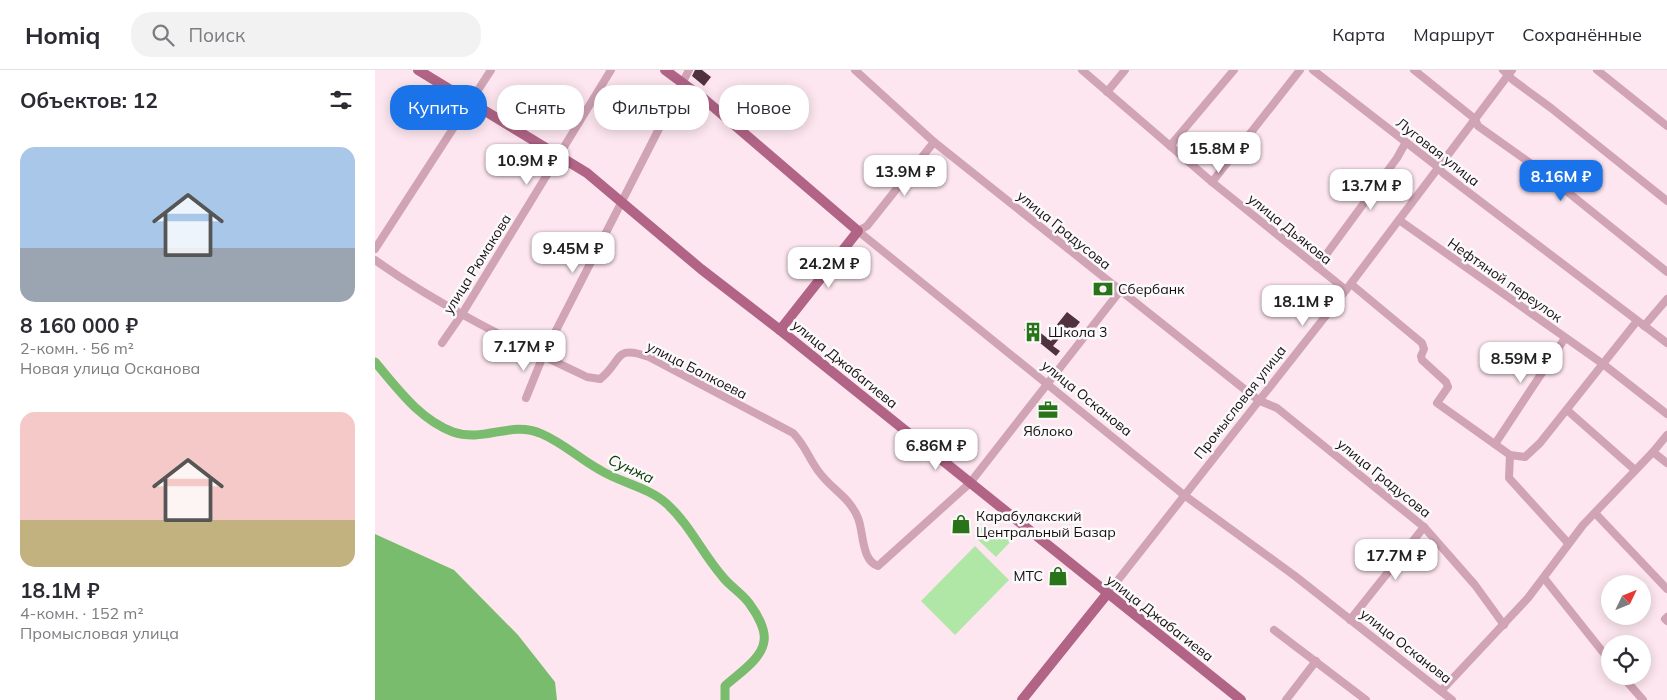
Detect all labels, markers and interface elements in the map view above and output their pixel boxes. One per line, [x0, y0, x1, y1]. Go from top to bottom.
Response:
search box [131, 12, 481, 57]
text: Homiq [25, 20, 101, 50]
icon: search [149, 21, 177, 49]
text: Поиск [189, 23, 245, 47]
text: Карта [1332, 23, 1385, 46]
text: Маршрут [1413, 23, 1494, 46]
text: Сохранённые [1522, 23, 1642, 46]
chip: Купить [390, 85, 487, 130]
chip: Снять [497, 85, 584, 130]
chip: Фильтры [594, 85, 709, 130]
chip: Новое [719, 85, 809, 130]
icon: filters [327, 86, 355, 114]
text: Объектов: 12 [20, 87, 158, 113]
street label: Луговая улица [1393, 114, 1483, 190]
pin: 15.8M ₽ [1173, 132, 1265, 174]
text: 15.8M ₽ [1189, 138, 1249, 158]
pin: 10.9M ₽ [481, 144, 573, 186]
text: 10.9M ₽ [497, 150, 557, 170]
pin: 13.9M ₽ [859, 154, 951, 197]
pin: 8.16M ₽ [1515, 160, 1607, 202]
text: 13.9M ₽ [875, 161, 935, 181]
text: 8.16M ₽ [1531, 166, 1591, 186]
pin: 13.7M ₽ [1325, 168, 1417, 211]
text: 13.7M ₽ [1341, 175, 1401, 195]
icon: home [143, 180, 233, 270]
street label: улица Градусова [1013, 187, 1115, 273]
street label: улица Дьякова [1244, 190, 1336, 268]
street label: улица Рюмакова [439, 211, 515, 317]
pin: 9.45M ₽ [527, 232, 619, 274]
street label: Нефтяной переулок [1444, 234, 1566, 327]
text: 9.45M ₽ [543, 238, 603, 258]
pin: 24.2M ₽ [783, 246, 875, 289]
text: 24.2M ₽ [799, 253, 859, 273]
bank icon: Сбербанк [1092, 278, 1114, 300]
place label: Сбербанк [1118, 280, 1185, 298]
pin: 18.1M ₽ [1257, 284, 1349, 327]
text: 18.1M ₽ [1273, 291, 1333, 311]
text: 8 160 000 ₽ [20, 312, 138, 338]
street label: улица Джабагиева [788, 316, 902, 412]
building icon: Школа 3 [1022, 321, 1044, 343]
place label: Школа 3 [1048, 323, 1108, 341]
pin: 7.17M ₽ [478, 330, 570, 372]
text: 7.17M ₽ [494, 336, 554, 356]
street label: улица Балкоева [644, 337, 750, 403]
text: 2-комн. · 56 m² [20, 338, 134, 358]
street label: Промысловая улица [1190, 342, 1290, 462]
pin: 8.59M ₽ [1475, 342, 1567, 384]
text: 8.59M ₽ [1491, 348, 1551, 368]
street label: улица Осканова [1038, 356, 1136, 440]
text: Новая улица Осканова [20, 358, 200, 378]
office icon: Яблоко [1037, 399, 1059, 421]
place label: Яблоко [1023, 422, 1073, 440]
pin: 6.86M ₽ [890, 428, 982, 471]
text: 6.86M ₽ [906, 435, 966, 455]
street label: улица Градусова [1333, 435, 1435, 521]
icon: home [143, 445, 233, 535]
water label: Сунжа [605, 450, 657, 487]
place label: Карабулакский Центральный Базар [976, 507, 1116, 541]
shop icon: Карабулакский Центральный Базар [950, 513, 972, 535]
pin: 17.7M ₽ [1350, 538, 1442, 581]
text: 17.7M ₽ [1366, 545, 1426, 565]
shop icon: МТС [1047, 565, 1069, 587]
place label: МТС [1014, 567, 1043, 585]
street label: улица Джабагиева [1103, 571, 1217, 665]
north arrow [1601, 575, 1651, 625]
map controls [1601, 575, 1651, 685]
text: 18.1M ₽ [20, 577, 100, 603]
text: 4-комн. · 152 m² [20, 603, 144, 623]
street label: улица Осканова [1357, 605, 1455, 687]
text: Промысловая улица [20, 623, 179, 643]
button: locate [1601, 635, 1651, 685]

